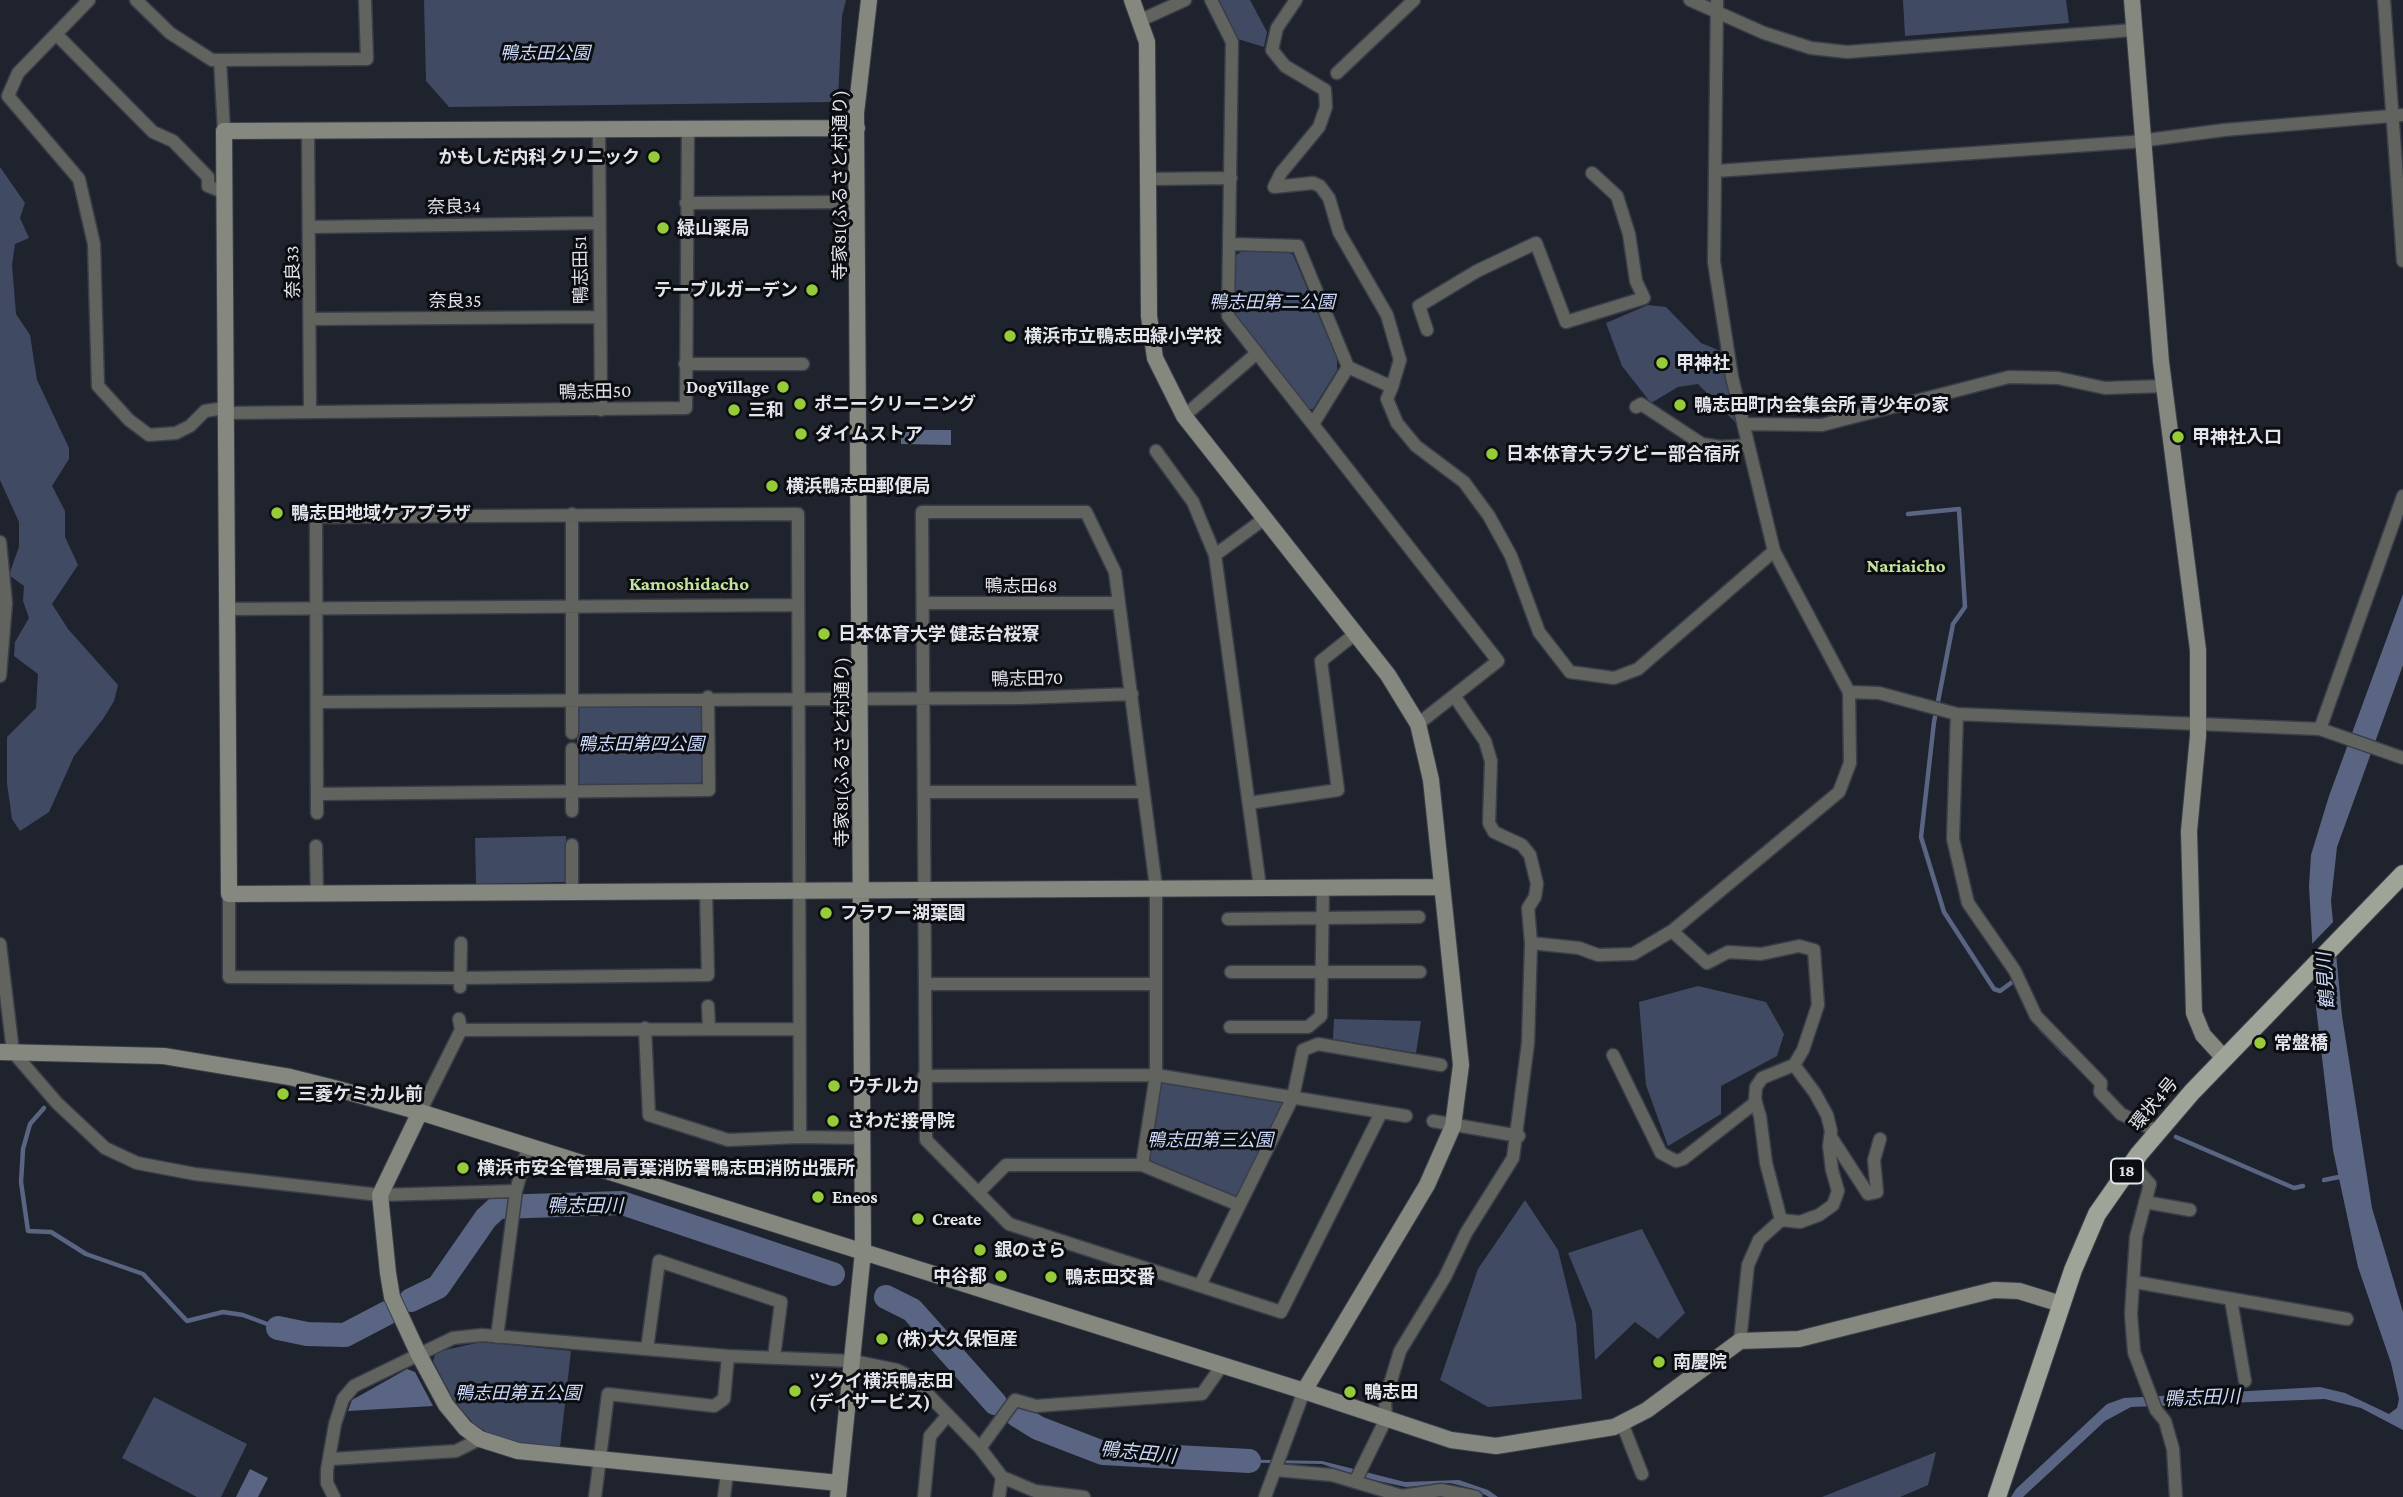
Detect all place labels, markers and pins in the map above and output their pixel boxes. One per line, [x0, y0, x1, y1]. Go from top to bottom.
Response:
place label: かもしだ内科 クリニック [439, 146, 640, 168]
marker: かもしだ内科 クリニック [646, 149, 662, 165]
place label: 緑山薬局 [677, 217, 749, 239]
marker: 緑山薬局 [655, 220, 671, 236]
place label: テーブルガーデン [654, 279, 798, 301]
marker: テーブルガーデン [804, 282, 820, 298]
place label: 横浜市立鴨志田緑小学校 [1024, 325, 1222, 347]
marker: 横浜市立鴨志田緑小学校 [1002, 328, 1018, 344]
place label: 甲神社 [1676, 352, 1730, 374]
marker: 甲神社 [1654, 355, 1670, 371]
place label: DogVillage [686, 376, 769, 398]
marker: DogVillage [775, 379, 791, 395]
place label: ポニークリーニング [814, 393, 976, 415]
place label: 鴨志田町内会集会所 青少年の家 [1694, 394, 1949, 416]
marker: ポニークリーニング [792, 396, 808, 412]
marker: 鴨志田町内会集会所 青少年の家 [1672, 397, 1688, 413]
place label: 三和 [748, 399, 784, 421]
marker: 三和 [726, 402, 742, 418]
place label: ダイムストア [815, 423, 923, 445]
marker: ダイムストア [793, 426, 809, 442]
place label: 甲神社入口 [2192, 426, 2282, 448]
marker: 甲神社入口 [2170, 429, 2186, 445]
place label: 日本体育大ラグビー部合宿所 [1506, 443, 1740, 465]
marker: 日本体育大ラグビー部合宿所 [1484, 446, 1500, 462]
place label: 横浜鴨志田郵便局 [786, 475, 930, 497]
marker: 横浜鴨志田郵便局 [764, 478, 780, 494]
place label: 鴨志田地域ケアプラザ [291, 502, 471, 524]
marker: 鴨志田地域ケアプラザ [269, 505, 285, 521]
place label: 日本体育大学 健志台桜寮 [838, 623, 1039, 645]
marker: 日本体育大学 健志台桜寮 [816, 626, 832, 642]
place label: フラワー湖葉園 [840, 902, 966, 924]
marker: フラワー湖葉園 [818, 905, 834, 921]
place label: 常盤橋 [2274, 1032, 2328, 1054]
marker: 常盤橋 [2252, 1035, 2268, 1051]
place label: ウチルカ [848, 1075, 920, 1097]
marker: ウチルカ [826, 1078, 842, 1094]
place label: 三菱ケミカル前 [297, 1083, 423, 1105]
marker: 三菱ケミカル前 [275, 1086, 291, 1102]
place label: さわだ接骨院 [847, 1110, 955, 1132]
marker: さわだ接骨院 [825, 1113, 841, 1129]
place label: 横浜市安全管理局青葉消防署鴨志田消防出張所 [477, 1157, 855, 1179]
marker: 横浜市安全管理局青葉消防署鴨志田消防出張所 [455, 1160, 471, 1176]
place label: Eneos [832, 1186, 878, 1208]
marker: Eneos [810, 1189, 826, 1205]
place label: Create [932, 1208, 981, 1230]
marker: Create [910, 1211, 926, 1227]
place label: 銀のさら [994, 1239, 1066, 1261]
marker: 銀のさら [972, 1242, 988, 1258]
place label: 中谷都 [933, 1265, 987, 1287]
place label: 鴨志田交番 [1065, 1266, 1155, 1288]
marker: 中谷都 [993, 1268, 1009, 1284]
marker: 鴨志田交番 [1043, 1269, 1059, 1285]
place label: (株)大久保恒産 [896, 1328, 1018, 1350]
marker: (株)大久保恒産 [874, 1331, 890, 1347]
place label: 南慶院 [1673, 1351, 1727, 1373]
marker: 南慶院 [1651, 1354, 1667, 1370]
place label: ツクイ横浜鴨志田 (デイサービス) [809, 1370, 953, 1412]
place label: 鴨志田 [1364, 1381, 1418, 1403]
marker: ツクイ横浜鴨志田 (デイサービス) [787, 1383, 803, 1399]
marker: 鴨志田 [1342, 1384, 1358, 1400]

